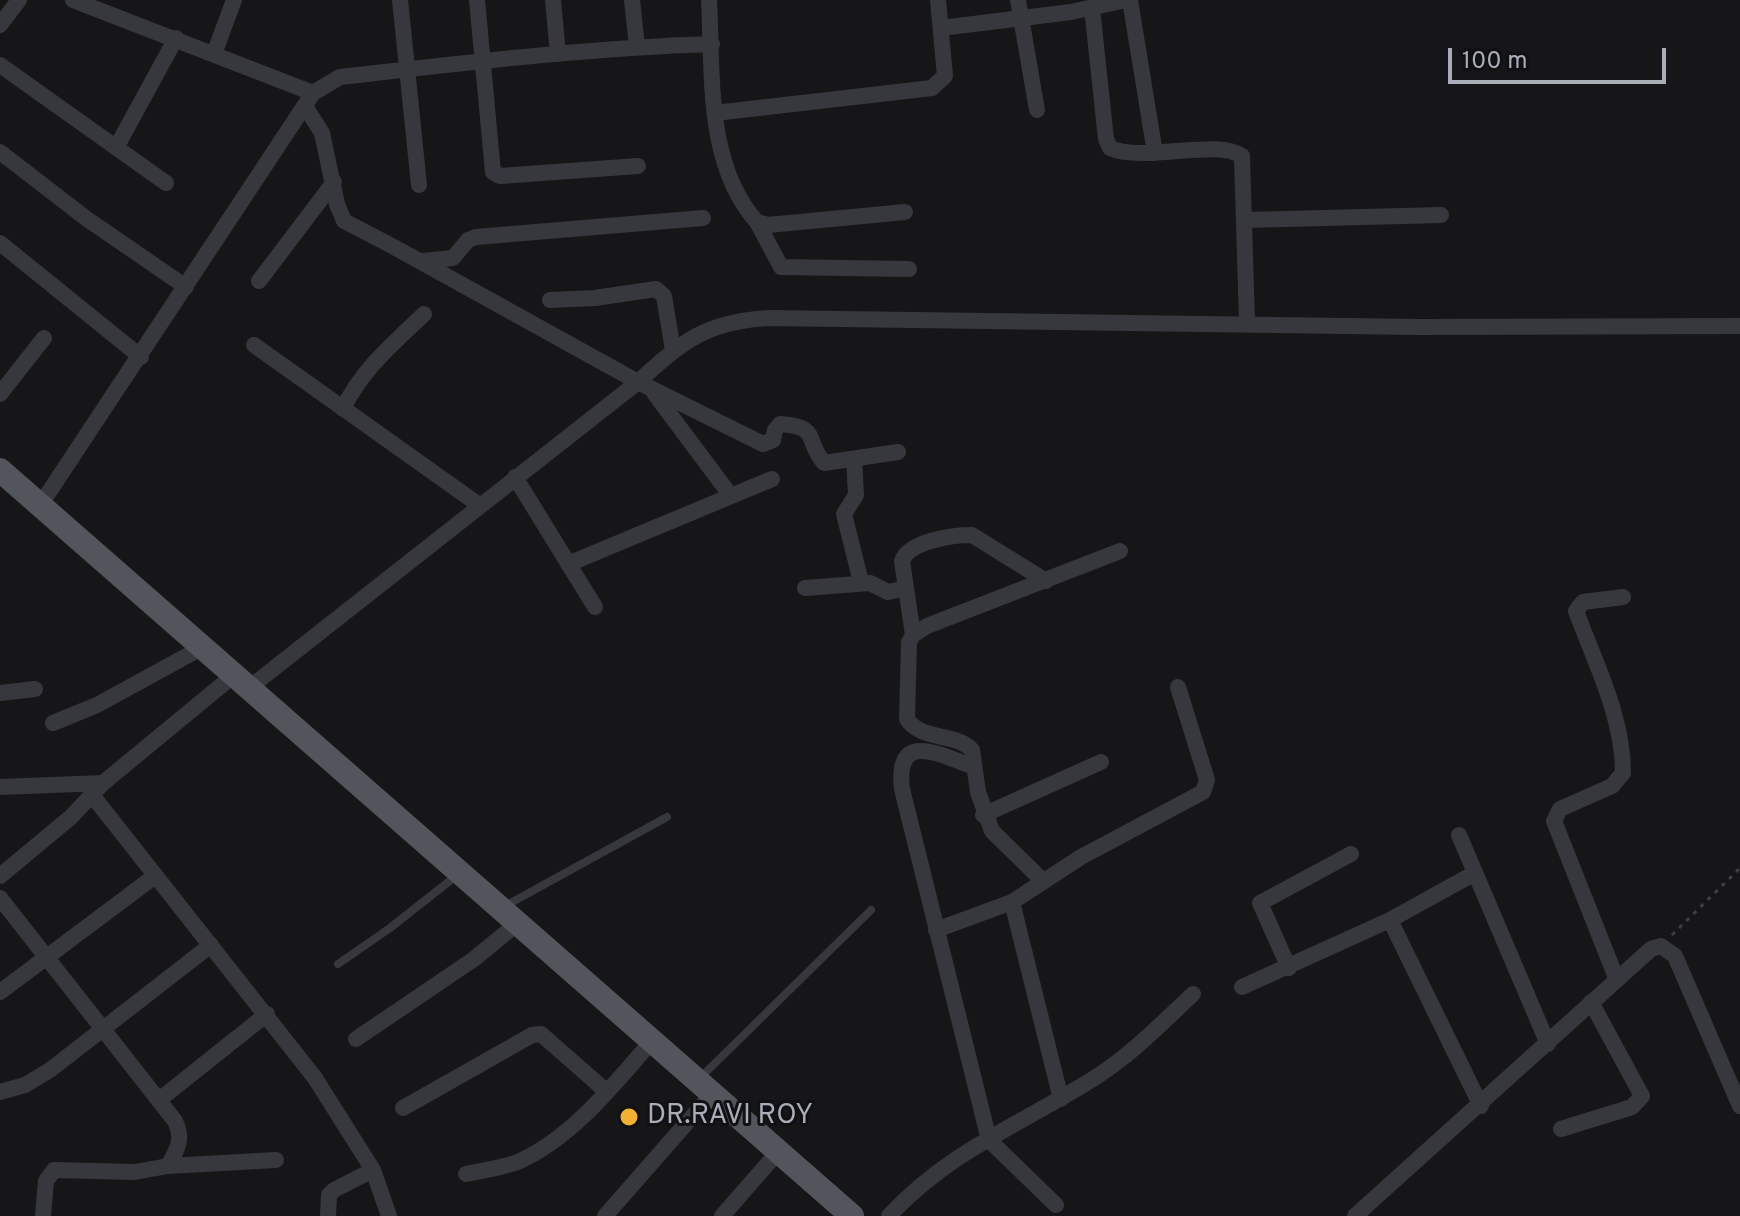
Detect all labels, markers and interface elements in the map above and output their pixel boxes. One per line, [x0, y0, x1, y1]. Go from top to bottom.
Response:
scale bar [1452, 32, 1670, 82]
text: 100 m [1462, 47, 1528, 77]
place label: DR.RAVI ROY [647, 1100, 813, 1134]
marker: DR.RAVI ROY [618, 1106, 640, 1128]

